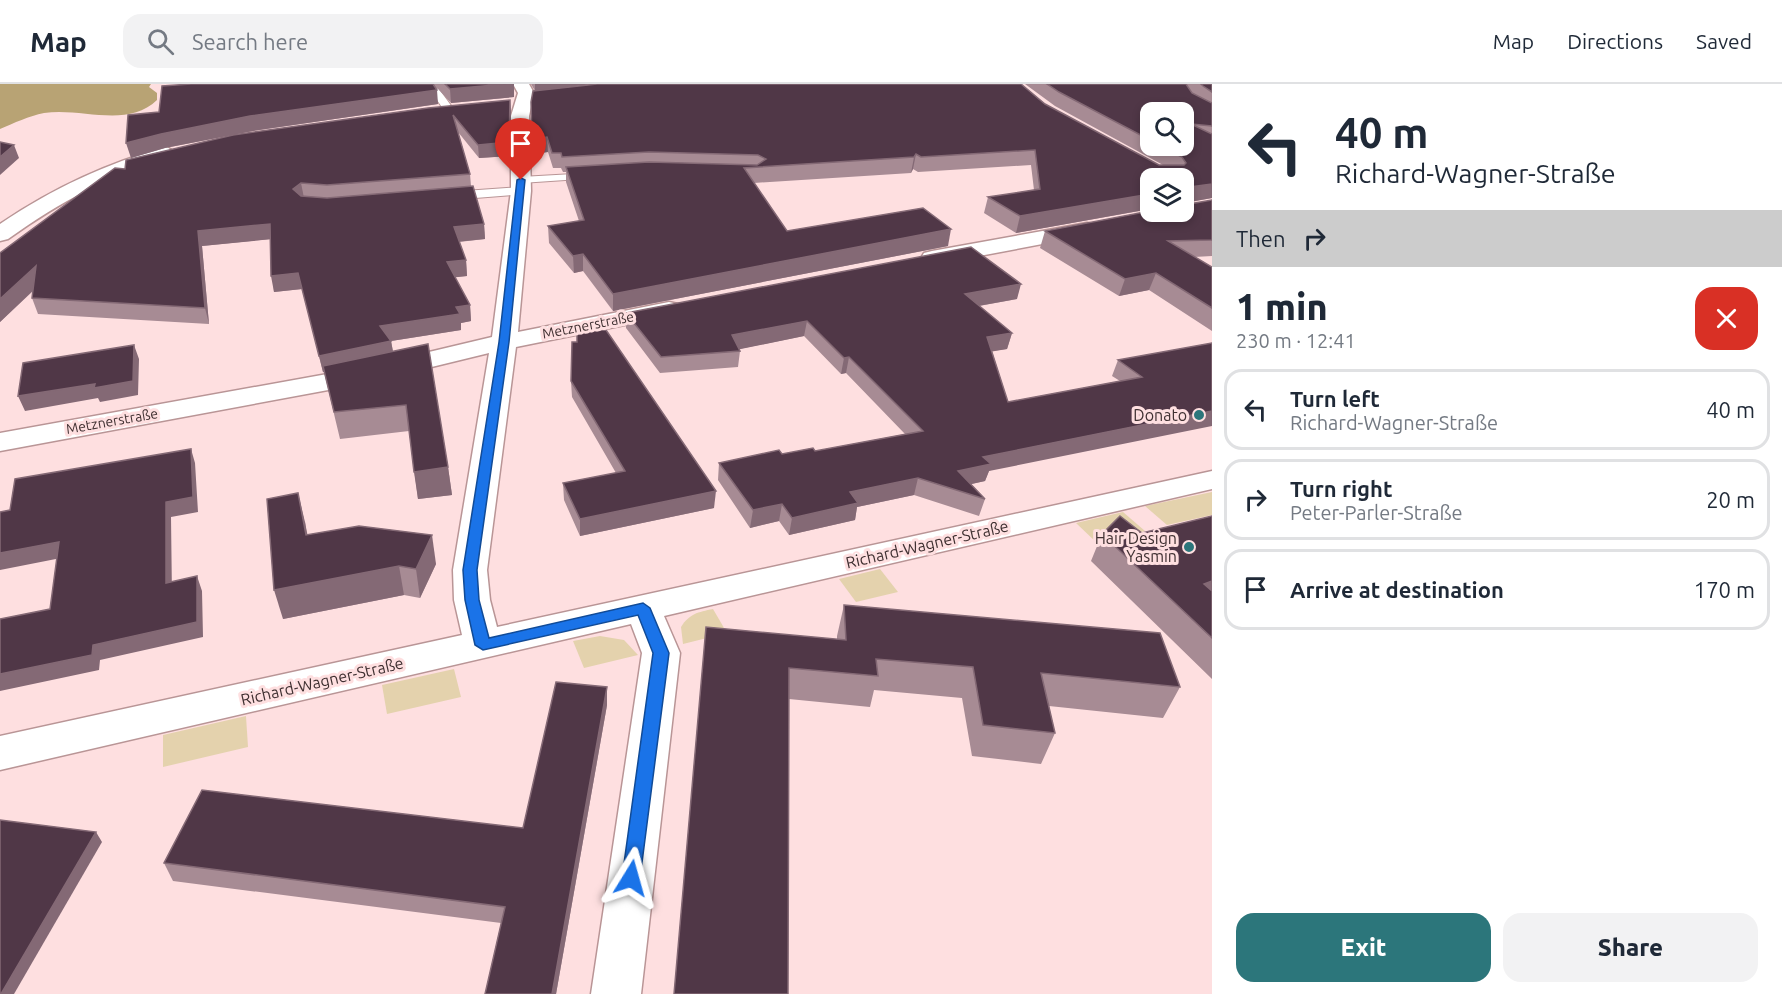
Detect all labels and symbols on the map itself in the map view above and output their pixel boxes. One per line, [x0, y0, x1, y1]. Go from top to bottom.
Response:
pin [495, 118, 546, 180]
street label: Metznerstraße [541, 308, 635, 342]
street label: Metznerstraße [65, 405, 159, 437]
place label: Donato [1133, 406, 1187, 424]
marker: Donato [1192, 408, 1206, 422]
street label: Richard-Wagner-Straße [844, 517, 1010, 571]
place label: Hair Design Yasmin [1095, 529, 1177, 565]
marker: Hair Design Yasmin [1182, 540, 1196, 554]
street label: Richard-Wagner-Straße [239, 654, 405, 708]
position arrow [599, 846, 663, 910]

